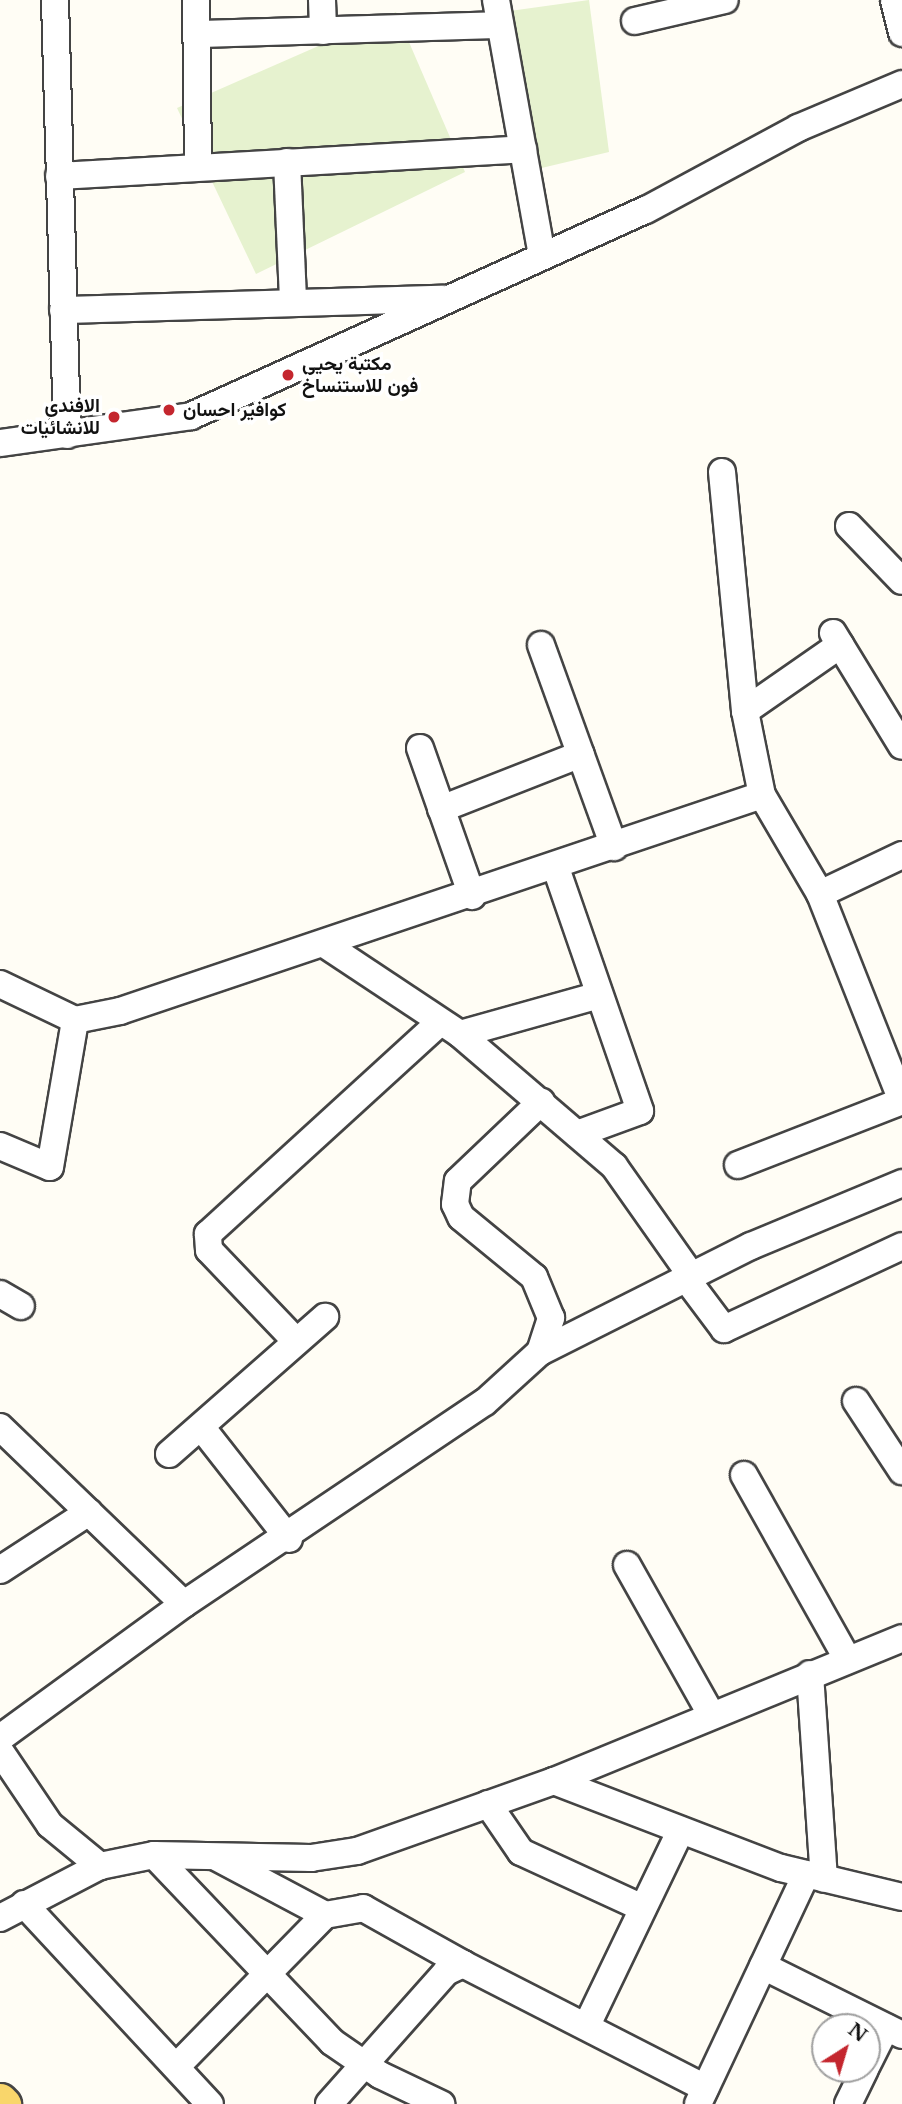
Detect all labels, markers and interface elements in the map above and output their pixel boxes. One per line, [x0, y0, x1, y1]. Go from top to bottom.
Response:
place label: مكتبة يحيى فون للاستنساخ [302, 353, 418, 397]
marker: مكتبة يحيى فون للاستنساخ [280, 367, 296, 383]
place label: الافندي للانشائيات [21, 395, 100, 439]
place label: كوافير احسان [183, 399, 286, 421]
marker: كوافير احسان [161, 402, 177, 418]
marker: الافندي للانشائيات [106, 409, 122, 425]
north arrow [811, 2013, 881, 2083]
text: N [844, 2018, 872, 2047]

